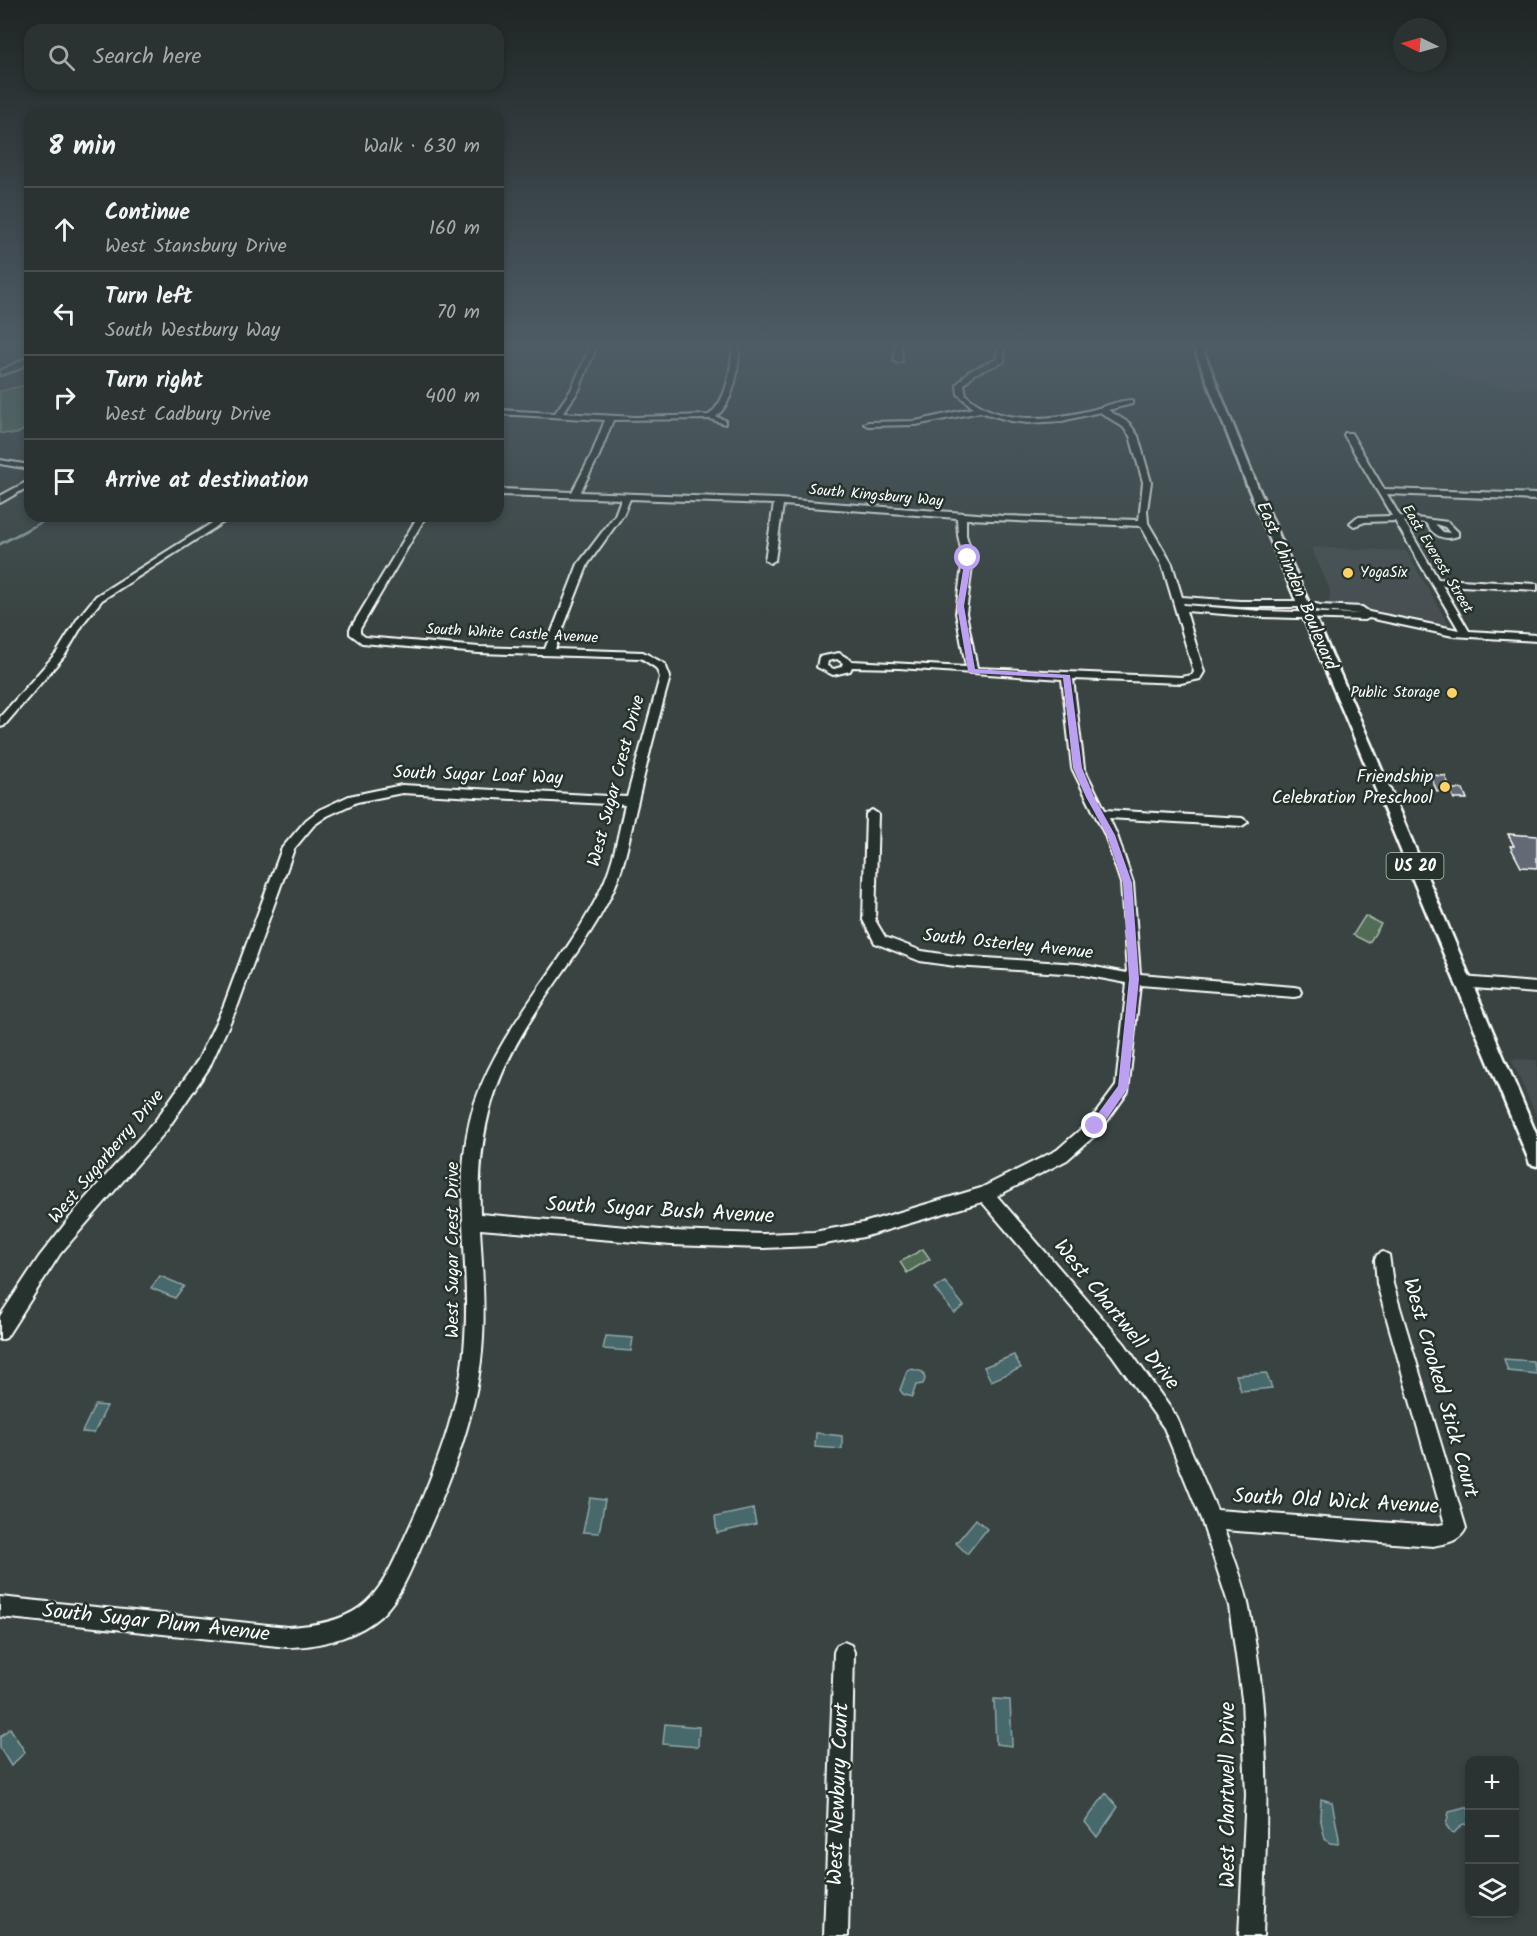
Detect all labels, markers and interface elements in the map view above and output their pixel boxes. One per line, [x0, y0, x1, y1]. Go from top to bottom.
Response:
north arrow [1393, 18, 1447, 72]
search box [24, 24, 504, 90]
text: Search here [93, 40, 201, 75]
icon: search [45, 41, 78, 74]
text: 8 min [48, 126, 116, 168]
text: Walk · 630 m [363, 131, 480, 163]
text: Continue [105, 196, 190, 231]
icon: ahead [48, 213, 81, 246]
text: 160 m [429, 213, 480, 245]
text: West Stansbury Drive [105, 231, 287, 263]
text: Turn left [105, 280, 192, 315]
icon: left [48, 297, 81, 330]
text: 70 m [437, 297, 480, 329]
text: South Westbury Way [105, 315, 280, 347]
text: Turn right [105, 364, 203, 399]
icon: right [48, 381, 81, 414]
text: 400 m [425, 381, 480, 413]
text: West Cadbury Drive [105, 399, 271, 431]
text: Arrive at destination [105, 464, 308, 499]
icon: arrive [48, 465, 81, 498]
street label: South Kingsbury Way [808, 478, 945, 514]
street label: East Chinden Boulevard [1247, 497, 1345, 676]
street label: East Everest Street [1395, 500, 1479, 618]
route start [954, 544, 980, 570]
place label: YogaSix [1360, 561, 1408, 585]
marker: YogaSix [1341, 566, 1355, 580]
street label: South White Castle Avenue [425, 618, 599, 651]
place label: Public Storage [1350, 681, 1440, 705]
marker: Public Storage [1445, 686, 1459, 700]
street label: West Sugar Crest Drive [580, 692, 654, 870]
street label: South Sugar Loaf Way [393, 759, 564, 793]
place label: Friendship Celebration Preschool [1272, 763, 1434, 813]
marker: Friendship Celebration Preschool [1438, 780, 1452, 794]
road number: US 20 [1386, 853, 1444, 879]
street label: South Osterley Avenue [921, 922, 1095, 968]
street label: West Sugarberry Drive [42, 1083, 172, 1231]
route end [1081, 1112, 1107, 1138]
street label: West Sugar Crest Drive [439, 1162, 468, 1338]
street label: South Sugar Bush Avenue [545, 1189, 776, 1233]
street label: West Chartwell Drive [1045, 1232, 1188, 1398]
street label: West Crooked Stick Court [1393, 1274, 1487, 1503]
street label: South Old Wick Avenue [1232, 1480, 1440, 1524]
street label: South Sugar Plum Avenue [41, 1595, 272, 1651]
street label: West Newbury Court [819, 1701, 859, 1886]
street label: West Chartwell Drive [1212, 1701, 1245, 1888]
map controls [1465, 1756, 1519, 1918]
button: + [1465, 1756, 1519, 1810]
button: − [1465, 1810, 1519, 1864]
button: layers [1465, 1864, 1519, 1918]

